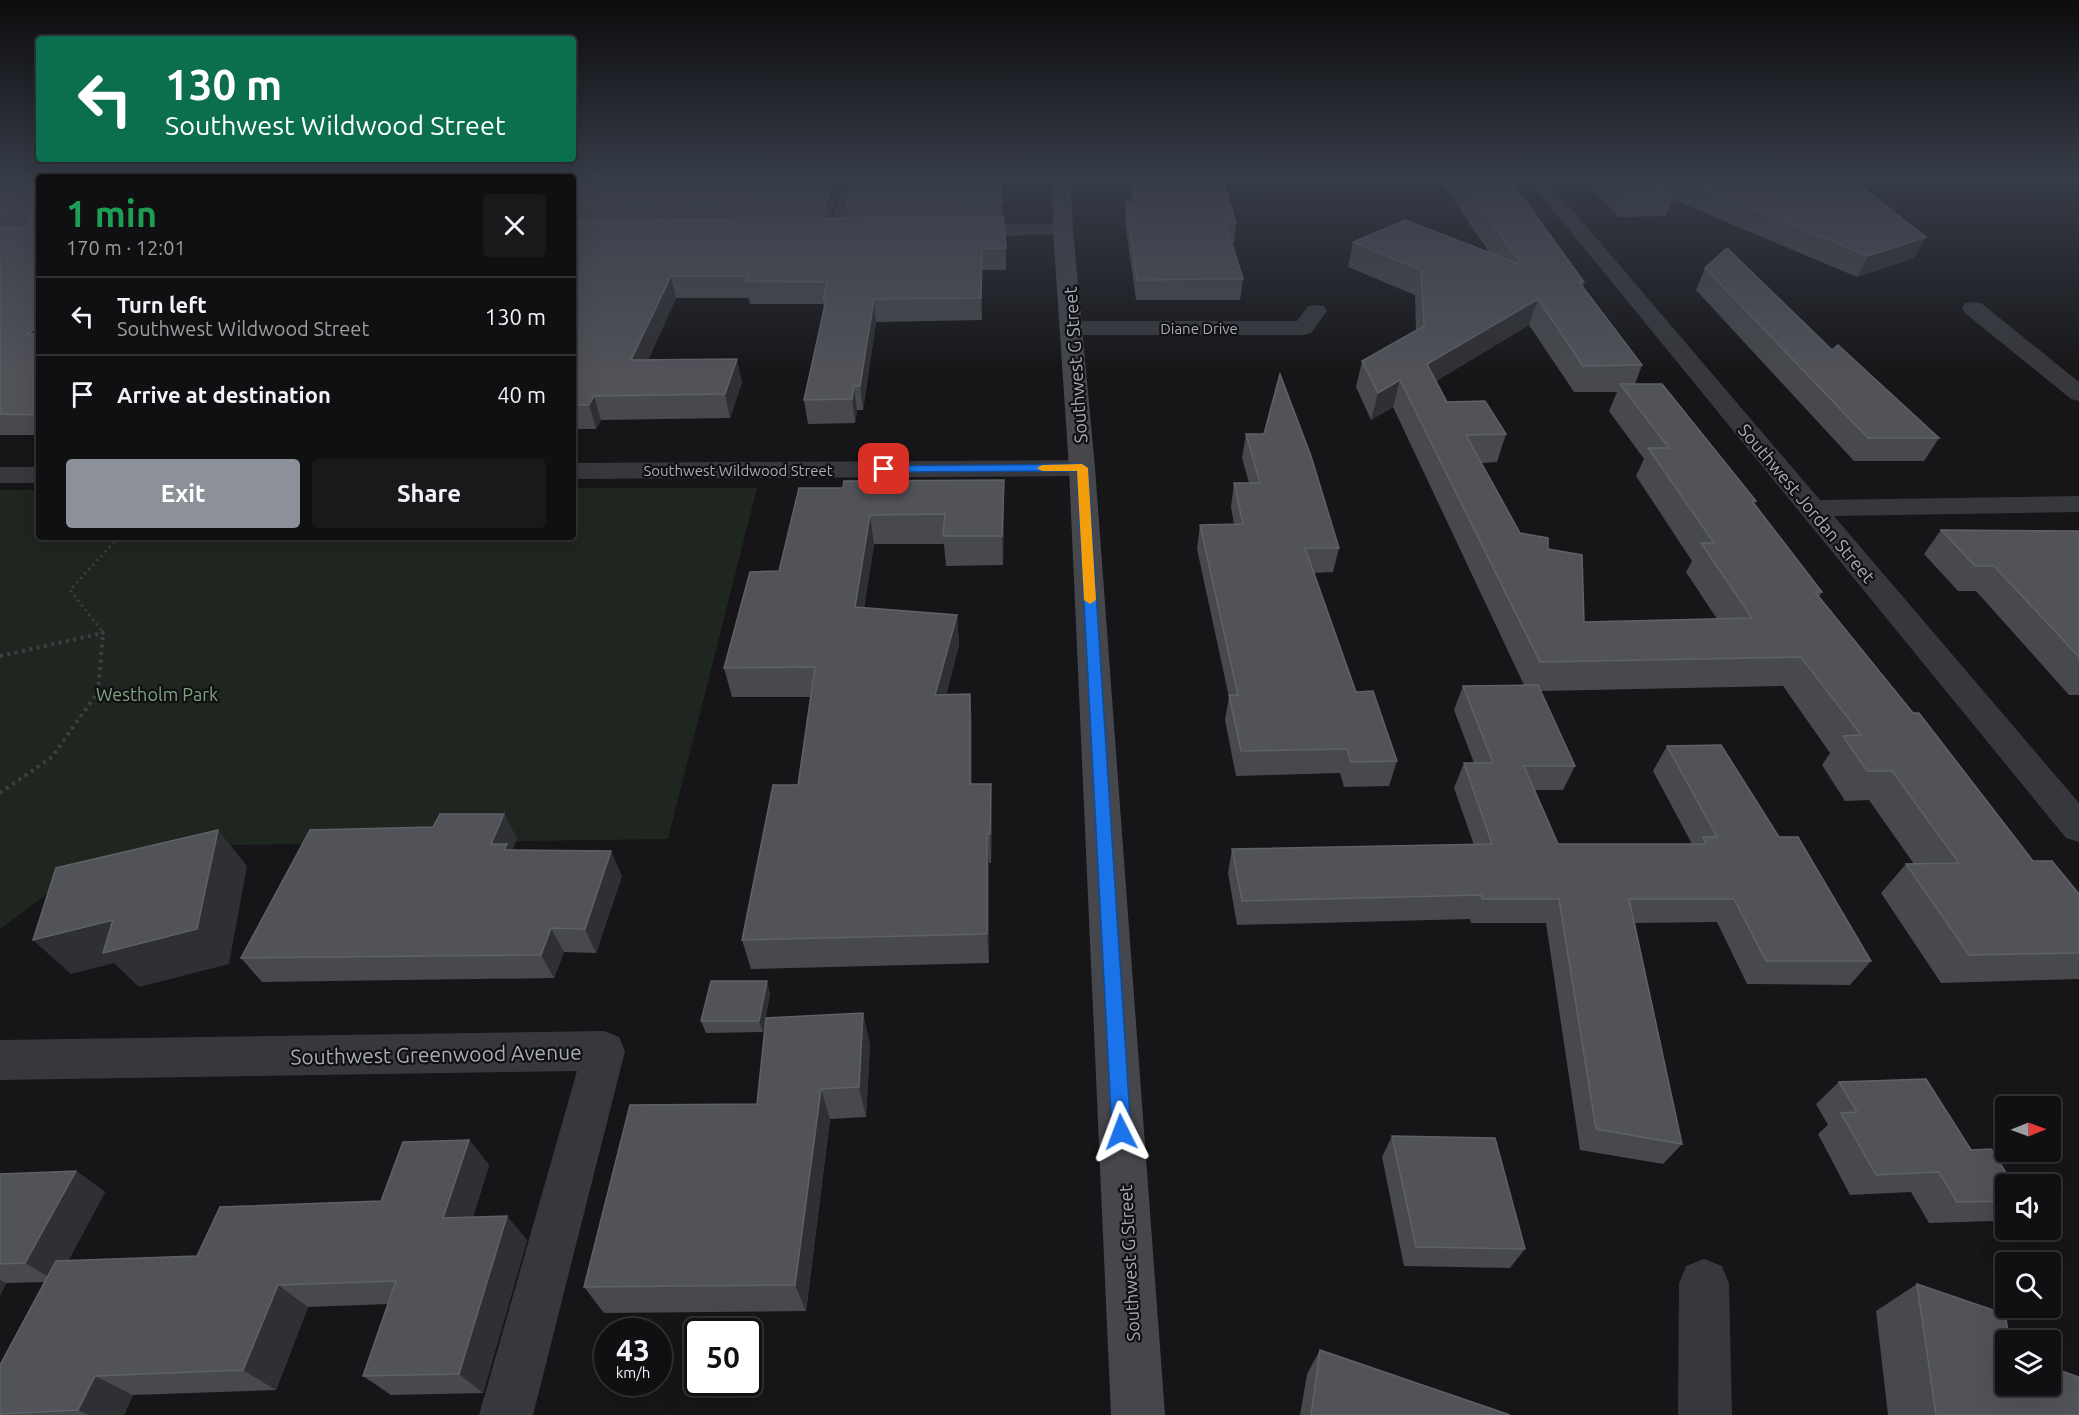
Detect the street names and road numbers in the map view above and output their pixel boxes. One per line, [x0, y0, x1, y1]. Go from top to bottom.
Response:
street label: Southwest G Street [1060, 286, 1090, 444]
street label: Diane Drive [1160, 320, 1238, 337]
street label: Southwest Jordan Street [1735, 420, 1879, 586]
street label: Southwest Wildwood Street [643, 462, 833, 479]
street label: Southwest Greenwood Avenue [290, 1039, 582, 1069]
street label: Southwest G Street [1115, 1184, 1143, 1342]

